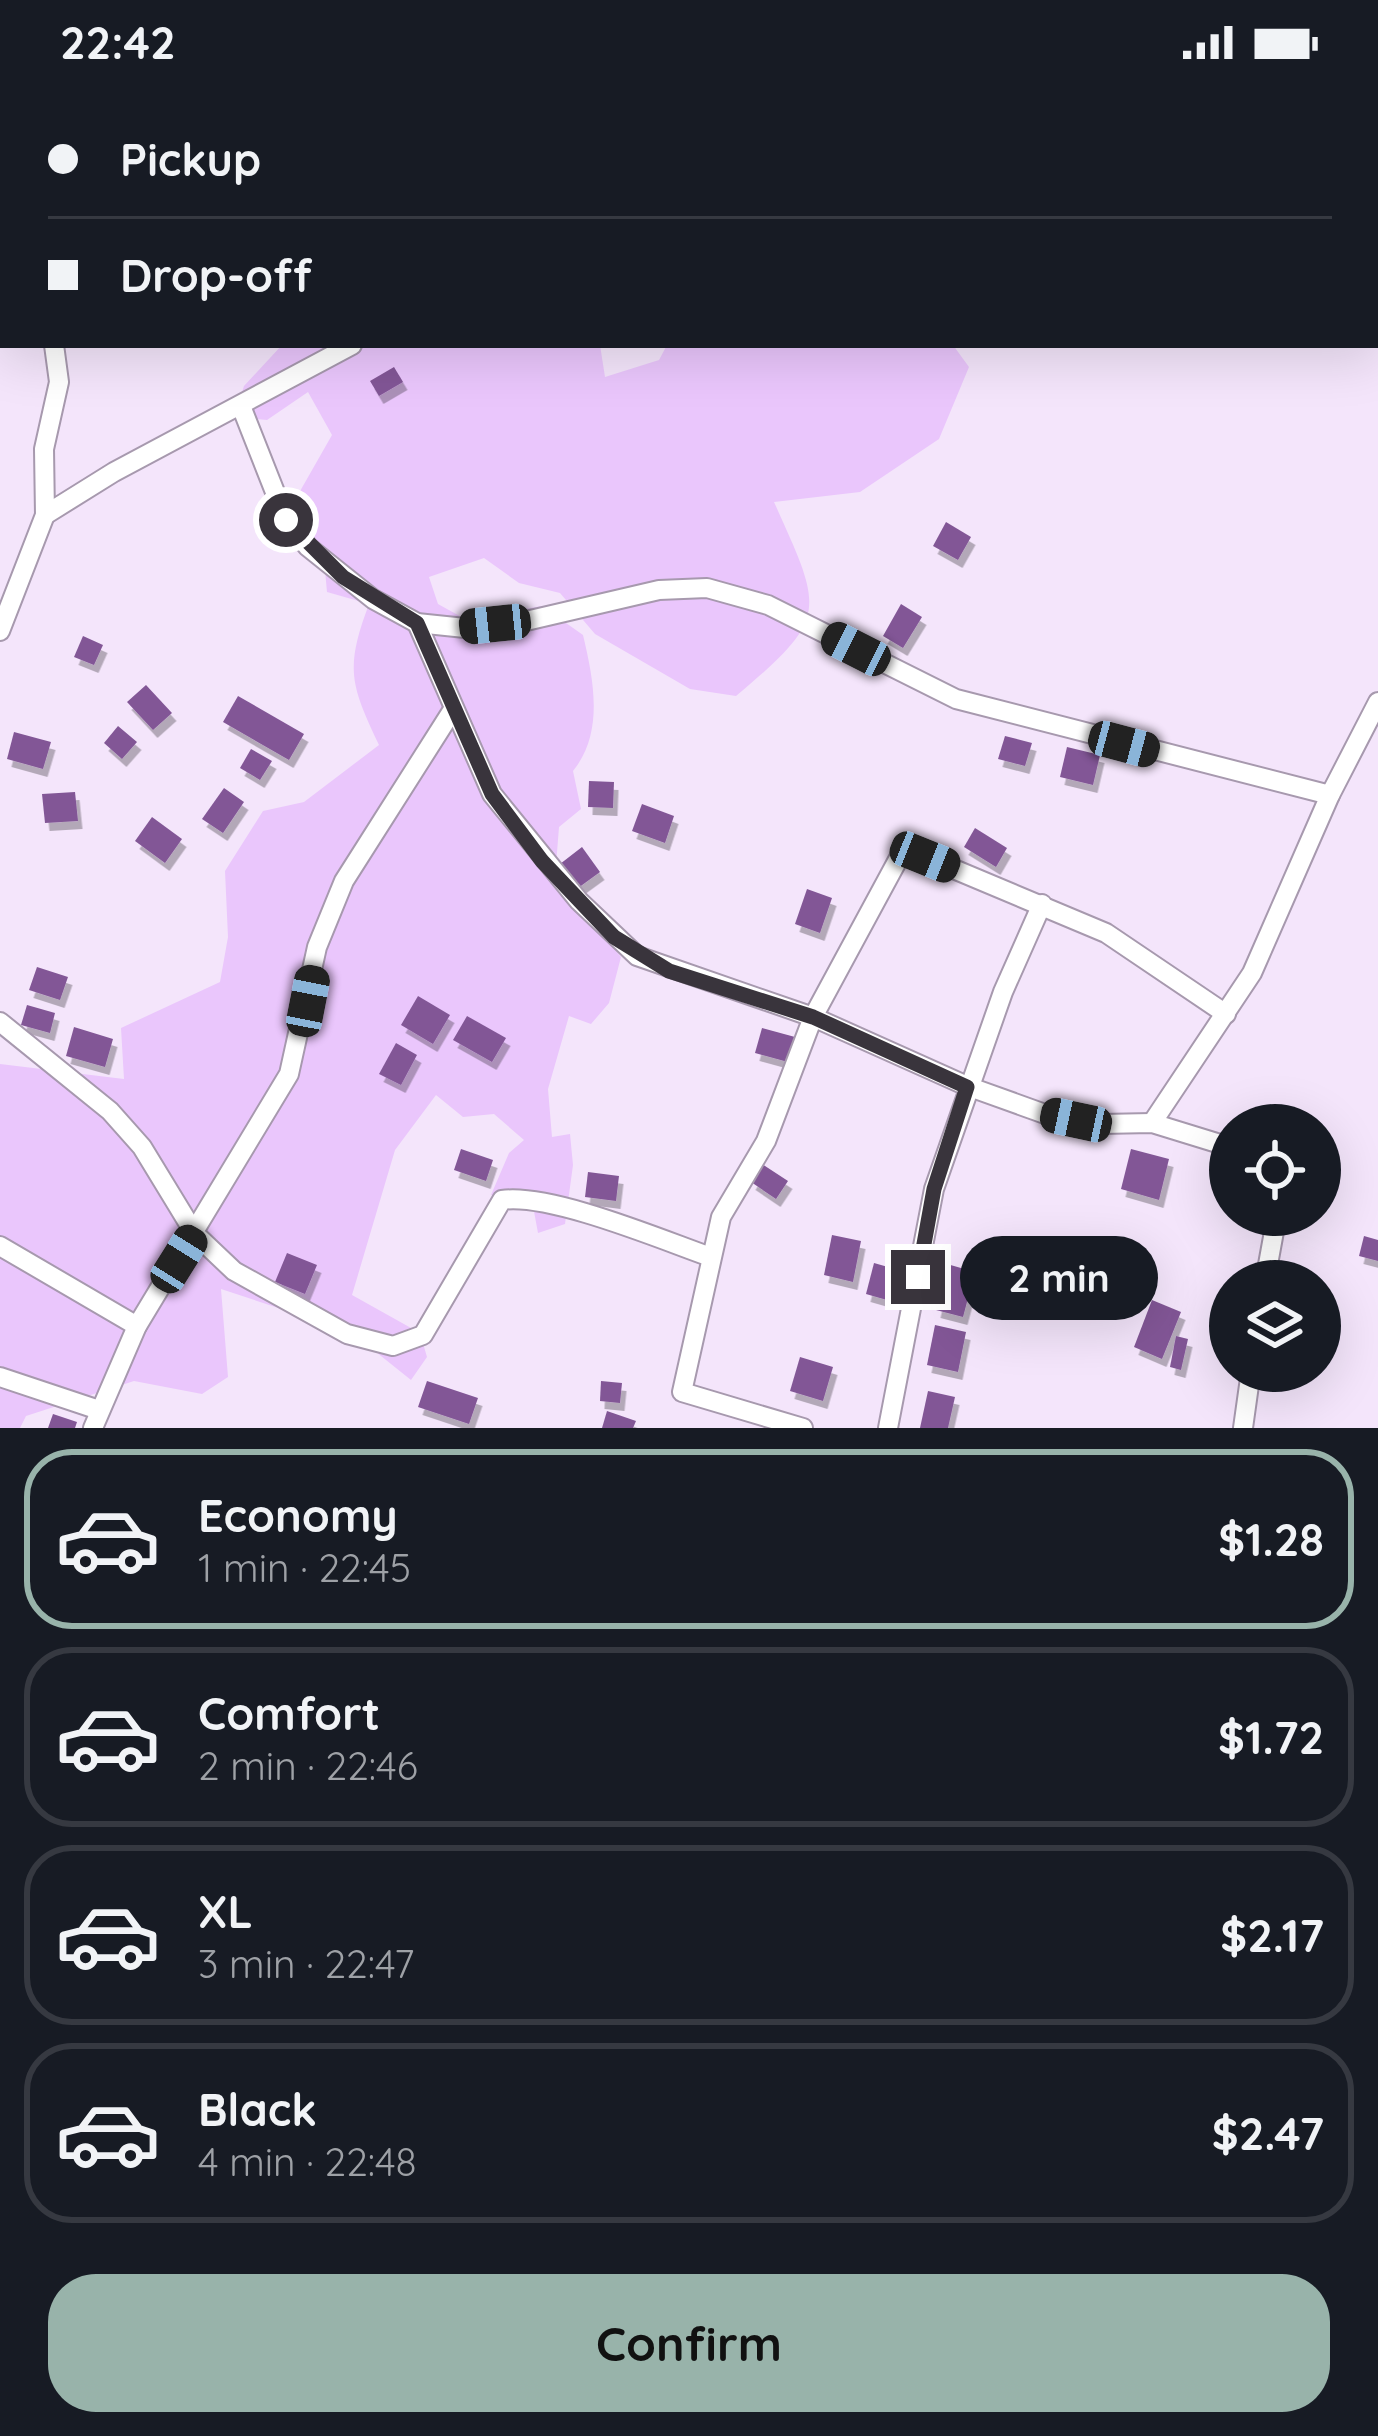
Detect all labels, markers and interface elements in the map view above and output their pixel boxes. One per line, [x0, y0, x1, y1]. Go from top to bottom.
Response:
text: 22:42 [60, 14, 176, 70]
text: Pickup [120, 131, 261, 187]
text: Drop-off [120, 247, 312, 303]
route start [259, 493, 313, 547]
car [457, 602, 533, 646]
car [816, 617, 896, 681]
car [1085, 717, 1163, 771]
car [885, 827, 965, 887]
car [283, 962, 333, 1040]
car [1037, 1095, 1115, 1145]
map controls [1209, 1104, 1341, 1392]
button: locate [1209, 1104, 1341, 1236]
car [145, 1219, 213, 1299]
callout: 2 min [960, 1235, 1158, 1319]
route end [891, 1250, 945, 1304]
text: 2 min [1008, 1253, 1110, 1302]
button: layers [1209, 1260, 1341, 1392]
icon: car [54, 1485, 162, 1593]
text: Economy [198, 1487, 398, 1543]
text: $1.28 [1218, 1511, 1324, 1567]
text: 1 min · 22:45 [198, 1543, 411, 1592]
icon: car [54, 1683, 162, 1791]
text: Comfort [198, 1685, 380, 1741]
text: $1.72 [1218, 1709, 1324, 1765]
text: 2 min · 22:46 [198, 1741, 418, 1790]
icon: car [54, 1881, 162, 1989]
text: XL [198, 1883, 253, 1939]
text: $2.17 [1220, 1907, 1324, 1963]
text: 3 min · 22:47 [198, 1939, 414, 1988]
icon: car [54, 2079, 162, 2187]
text: Black [198, 2081, 317, 2137]
text: $2.47 [1212, 2105, 1324, 2161]
text: 4 min · 22:48 [198, 2137, 417, 2186]
button: Confirm [48, 2274, 1330, 2412]

